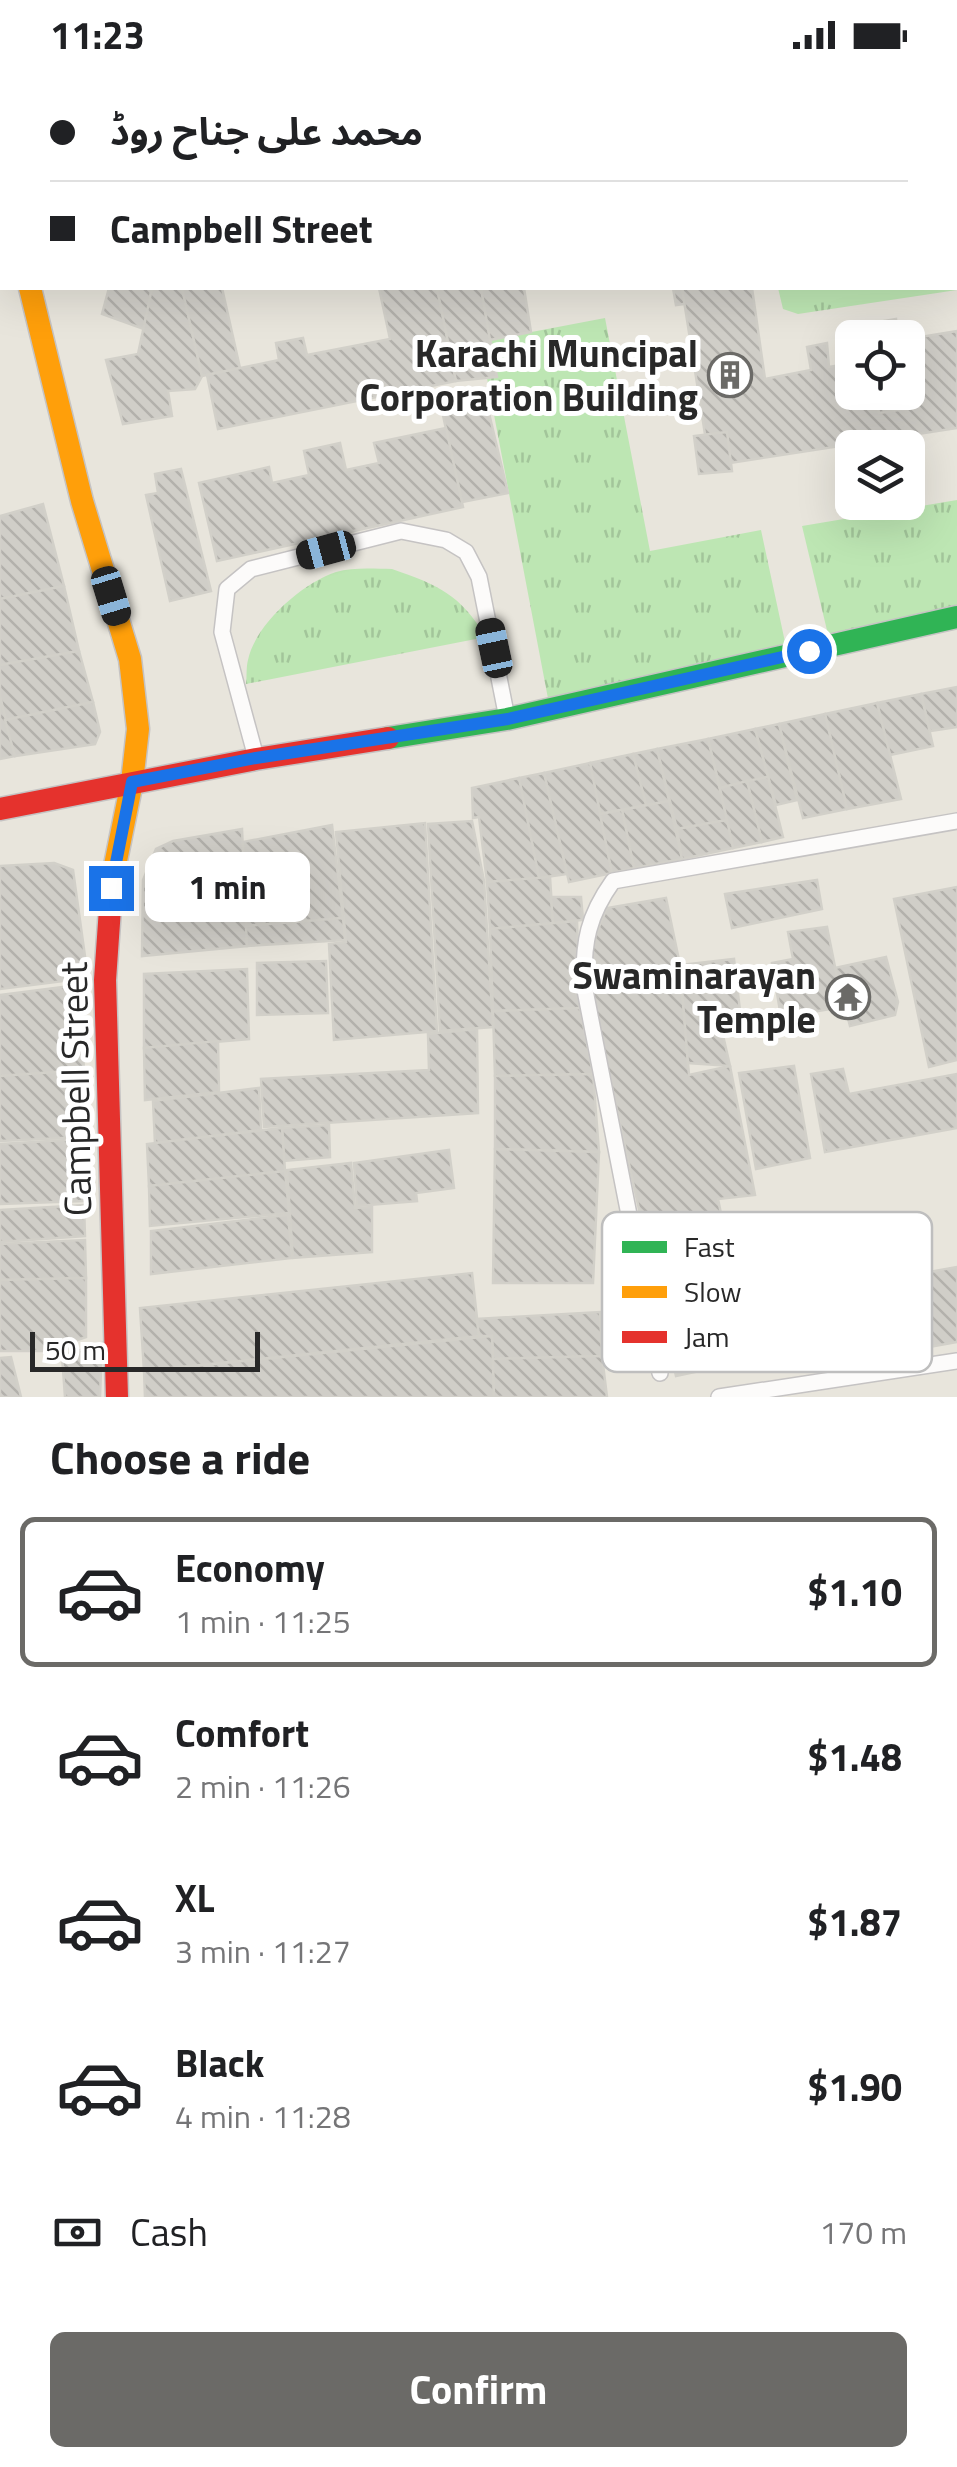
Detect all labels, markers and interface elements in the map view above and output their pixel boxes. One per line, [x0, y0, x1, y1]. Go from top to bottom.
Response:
text: 11:23 [50, 6, 145, 64]
text: محمد علی جناح روڈ [110, 102, 423, 160]
text: Campbell Street [110, 200, 373, 258]
map controls [835, 320, 925, 520]
button: locate [835, 320, 925, 410]
place label: Karachi Muncipal Corporation Building [359, 324, 698, 426]
building icon: Karachi Muncipal Corporation Building [707, 352, 753, 398]
button: layers [835, 430, 925, 520]
car [293, 528, 359, 572]
car [88, 563, 134, 629]
car [473, 616, 515, 680]
route start [787, 629, 832, 674]
callout: 1 min [146, 853, 311, 923]
text: 1 min [189, 863, 266, 911]
route end [89, 866, 134, 911]
place label: Swaminarayan Temple [572, 946, 816, 1048]
street label: Campbell Street [44, 961, 106, 1217]
temple icon: Swaminarayan Temple [825, 974, 871, 1020]
legend [602, 1212, 932, 1372]
text: Fast [684, 1225, 735, 1268]
text: Slow [684, 1270, 742, 1313]
text: Jam [684, 1315, 730, 1358]
scale bar [30, 1327, 260, 1372]
text: 50 m [45, 1328, 106, 1371]
text: Choose a ride [50, 1423, 310, 1491]
text: Economy [175, 1539, 325, 1597]
icon: car [55, 1547, 145, 1637]
text: $1.10 [807, 1563, 902, 1621]
text: 1 min · 11:25 [175, 1597, 351, 1645]
text: Comfort [175, 1704, 309, 1762]
icon: car [55, 1712, 145, 1802]
text: $1.48 [807, 1728, 902, 1786]
text: 2 min · 11:26 [175, 1762, 351, 1810]
text: XL [175, 1869, 215, 1927]
icon: car [55, 1877, 145, 1967]
text: $1.87 [807, 1893, 902, 1951]
text: 3 min · 11:27 [175, 1927, 351, 1975]
text: Black [175, 2034, 264, 2092]
icon: car [55, 2042, 145, 2132]
text: $1.90 [807, 2058, 902, 2116]
text: 4 min · 11:28 [175, 2092, 351, 2140]
text: Cash [130, 2203, 208, 2261]
icon: cash [50, 2205, 105, 2260]
text: 170 m [819, 2208, 907, 2256]
button: Confirm [50, 2332, 907, 2447]

